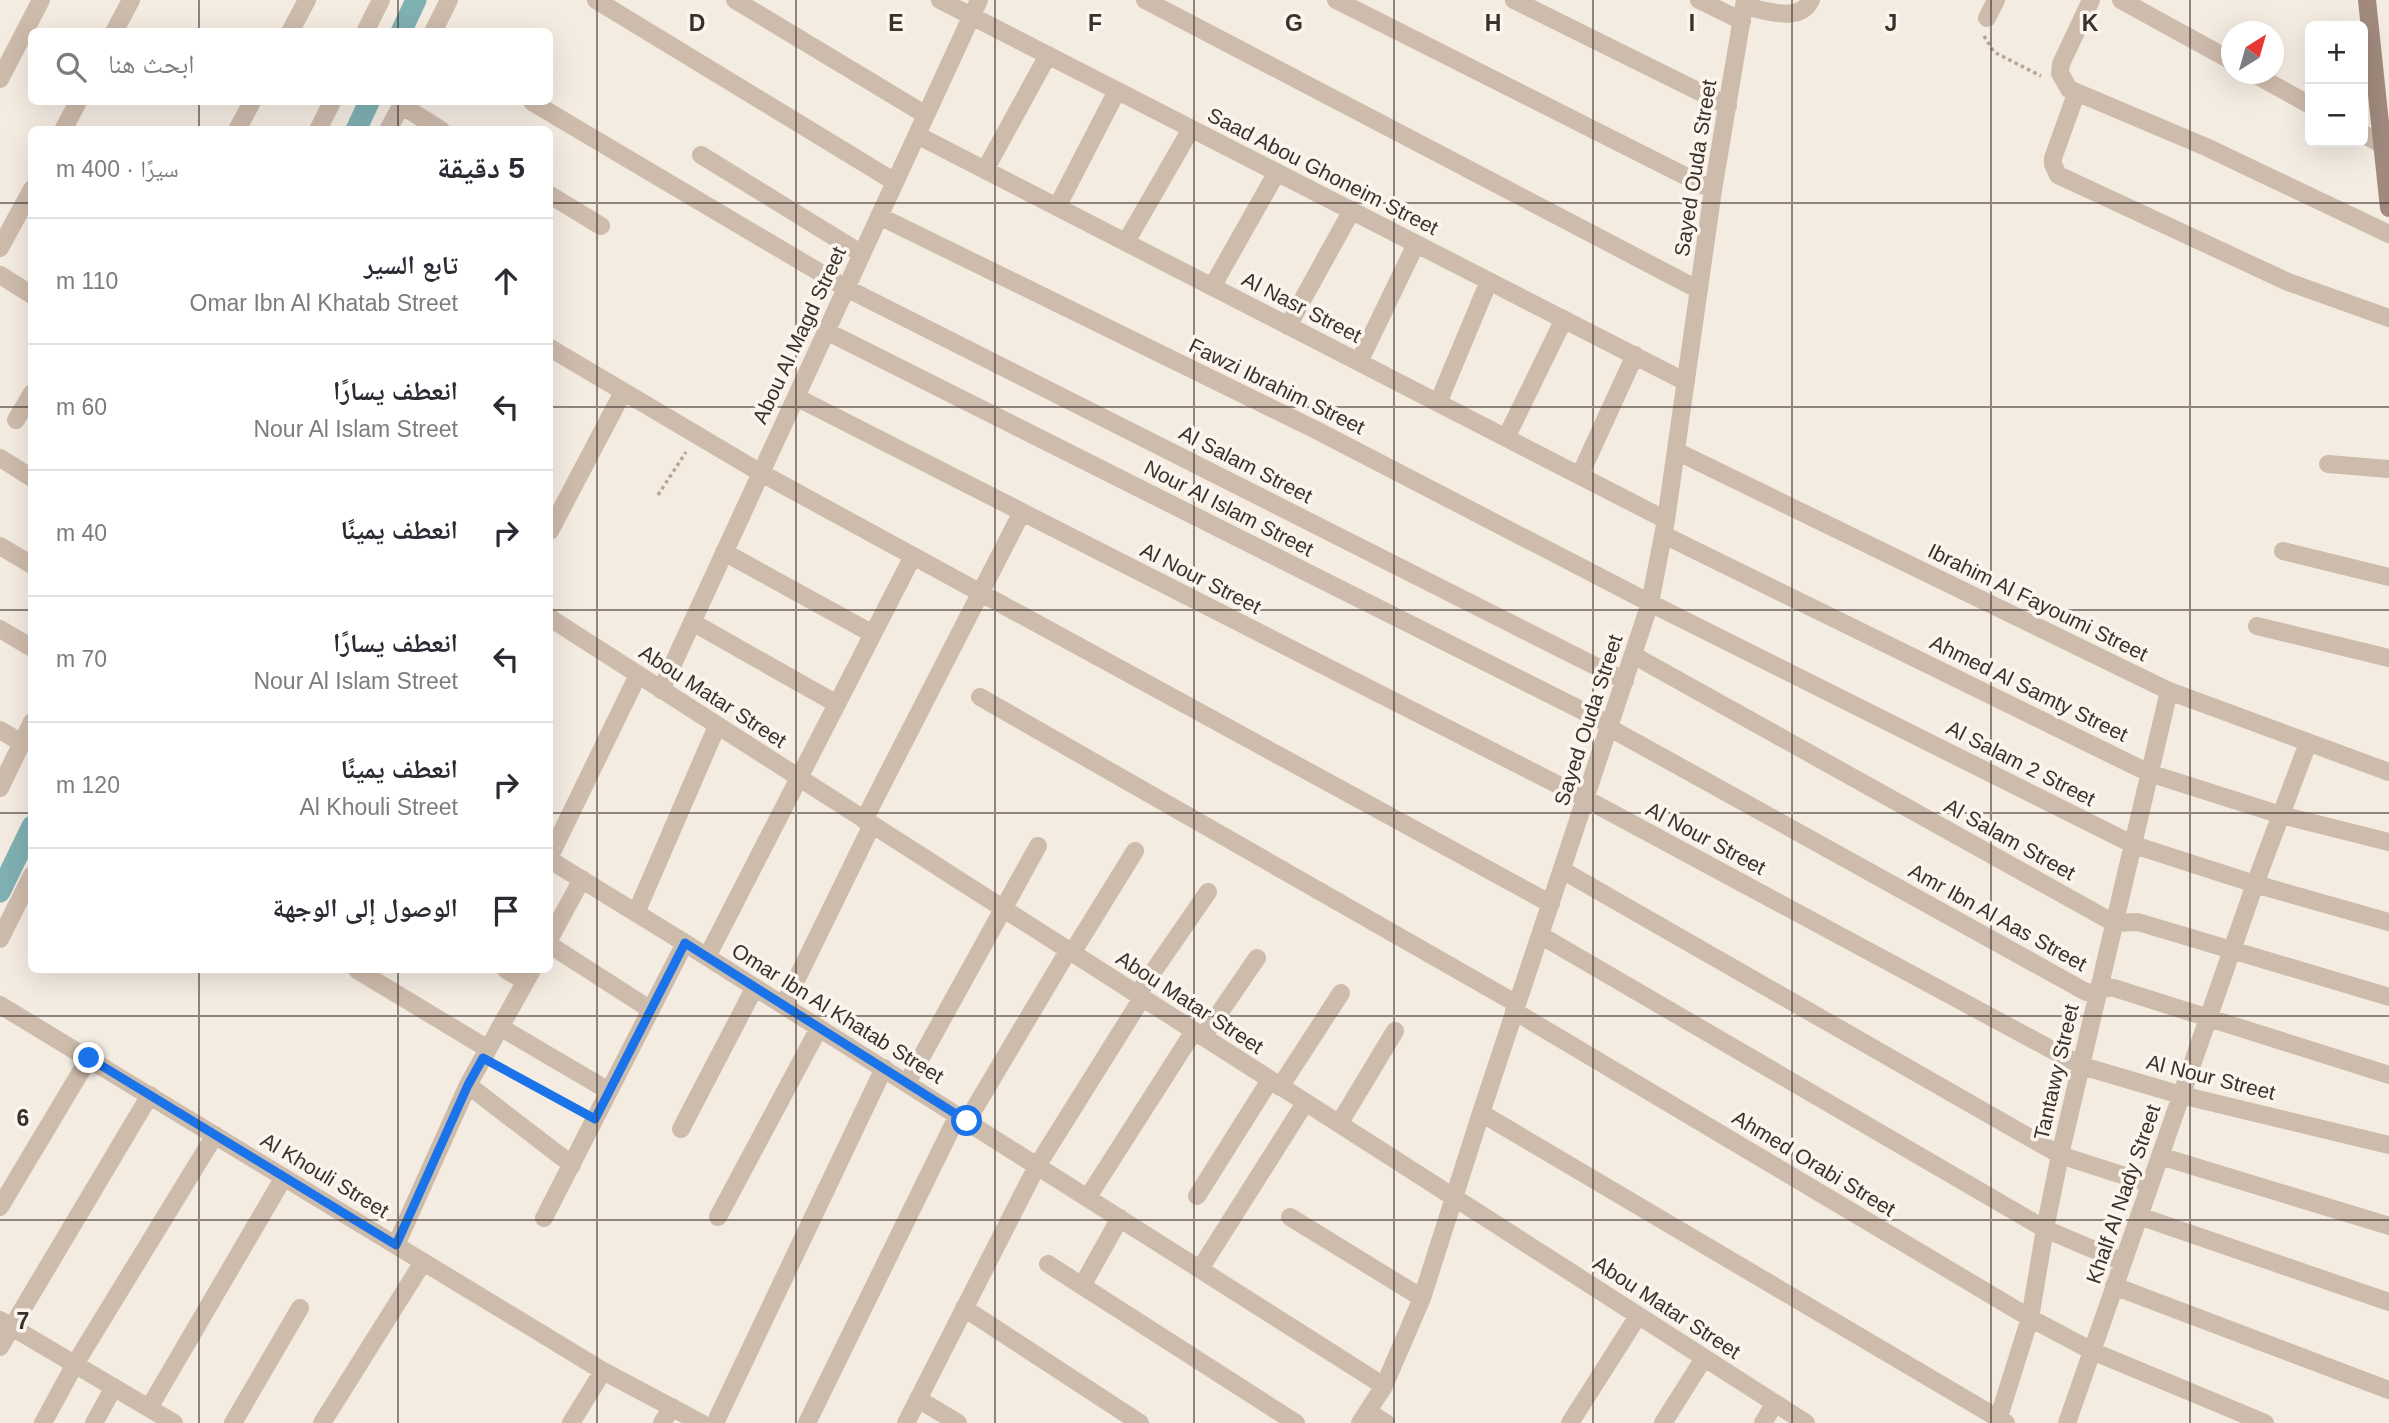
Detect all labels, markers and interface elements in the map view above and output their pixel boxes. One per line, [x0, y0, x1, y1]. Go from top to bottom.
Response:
text: D [689, 10, 705, 36]
text: E [888, 10, 904, 36]
text: F [1088, 10, 1102, 36]
text: G [1285, 10, 1303, 36]
text: H [1485, 10, 1501, 36]
text: I [1689, 10, 1695, 36]
text: J [1885, 10, 1897, 36]
text: K [2082, 10, 2099, 36]
north arrow [2221, 21, 2284, 84]
map controls [2305, 21, 2368, 147]
button: + [2305, 21, 2368, 84]
search box [28, 28, 553, 105]
icon: search [52, 48, 90, 86]
text: ابحث هنا [108, 49, 195, 79]
street label: Sayed Ouda Street [1670, 78, 1720, 258]
button: − [2305, 84, 2368, 147]
street label: Saad Abou Ghoneim Street [1204, 103, 1442, 239]
text: 5 دقيقة [437, 151, 525, 184]
text: سيرًا · 400 m [56, 156, 179, 182]
street label: Abou Al Magd Street [748, 243, 850, 427]
text: تابع السير [364, 250, 458, 280]
icon: ahead [487, 262, 525, 300]
street label: Al Nasr Street [1239, 267, 1366, 347]
text: 110 m [56, 268, 118, 294]
text: Omar Ibn Al Khatab Street [190, 290, 458, 316]
street label: Fawzi Ibrahim Street [1185, 333, 1369, 439]
text: انعطف يسارًا [333, 376, 458, 406]
icon: left [487, 388, 525, 426]
text: 60 m [56, 394, 107, 420]
text: Nour Al Islam Street [253, 416, 458, 442]
street label: Al Salam Street [1176, 421, 1316, 507]
street label: Nour Al Islam Street [1141, 455, 1318, 561]
icon: right [487, 514, 525, 552]
text: انعطف يمينًا [341, 515, 458, 545]
text: 40 m [56, 520, 107, 546]
street label: Al Nour Street [1137, 538, 1265, 618]
street label: Ibrahim Al Fayoumi Street [1924, 539, 2152, 665]
text: انعطف يسارًا [333, 628, 458, 658]
street label: Ahmed Al Samty Street [1926, 630, 2132, 746]
street label: Sayed Ouda Street [1549, 631, 1627, 808]
icon: left [487, 640, 525, 678]
street label: Abou Matar Street [635, 640, 791, 752]
text: 70 m [56, 646, 107, 672]
text: Nour Al Islam Street [253, 668, 458, 694]
street label: Al Salam 2 Street [1943, 716, 2099, 810]
text: انعطف يمينًا [341, 754, 458, 784]
icon: right [487, 766, 525, 804]
text: 120 m [56, 772, 120, 798]
text: Al Khouli Street [299, 794, 458, 820]
street label: Al Salam Street [1941, 794, 2080, 885]
street label: Al Nour Street [1642, 797, 1770, 879]
street label: Amr Ibn Al Aas Street [1905, 859, 2091, 976]
icon: arrive [487, 892, 525, 930]
text: الوصول إلى الوجهة [273, 893, 458, 923]
street label: Omar Ibn Al Khatab Street [728, 938, 948, 1088]
street label: Abou Matar Street [1112, 946, 1268, 1058]
street label: Tantawy Street [2029, 1002, 2083, 1142]
route end [73, 1042, 104, 1073]
street label: Al Nour Street [2144, 1050, 2278, 1104]
street label: Khalf Al Nady Street [2082, 1101, 2165, 1287]
text: 6 [17, 1105, 29, 1131]
route start [951, 1105, 982, 1136]
street label: Ahmed Orabi Street [1729, 1105, 1900, 1221]
street label: Al Khouli Street [257, 1128, 393, 1222]
street label: Abou Matar Street [1589, 1251, 1745, 1363]
text: 7 [17, 1308, 29, 1334]

